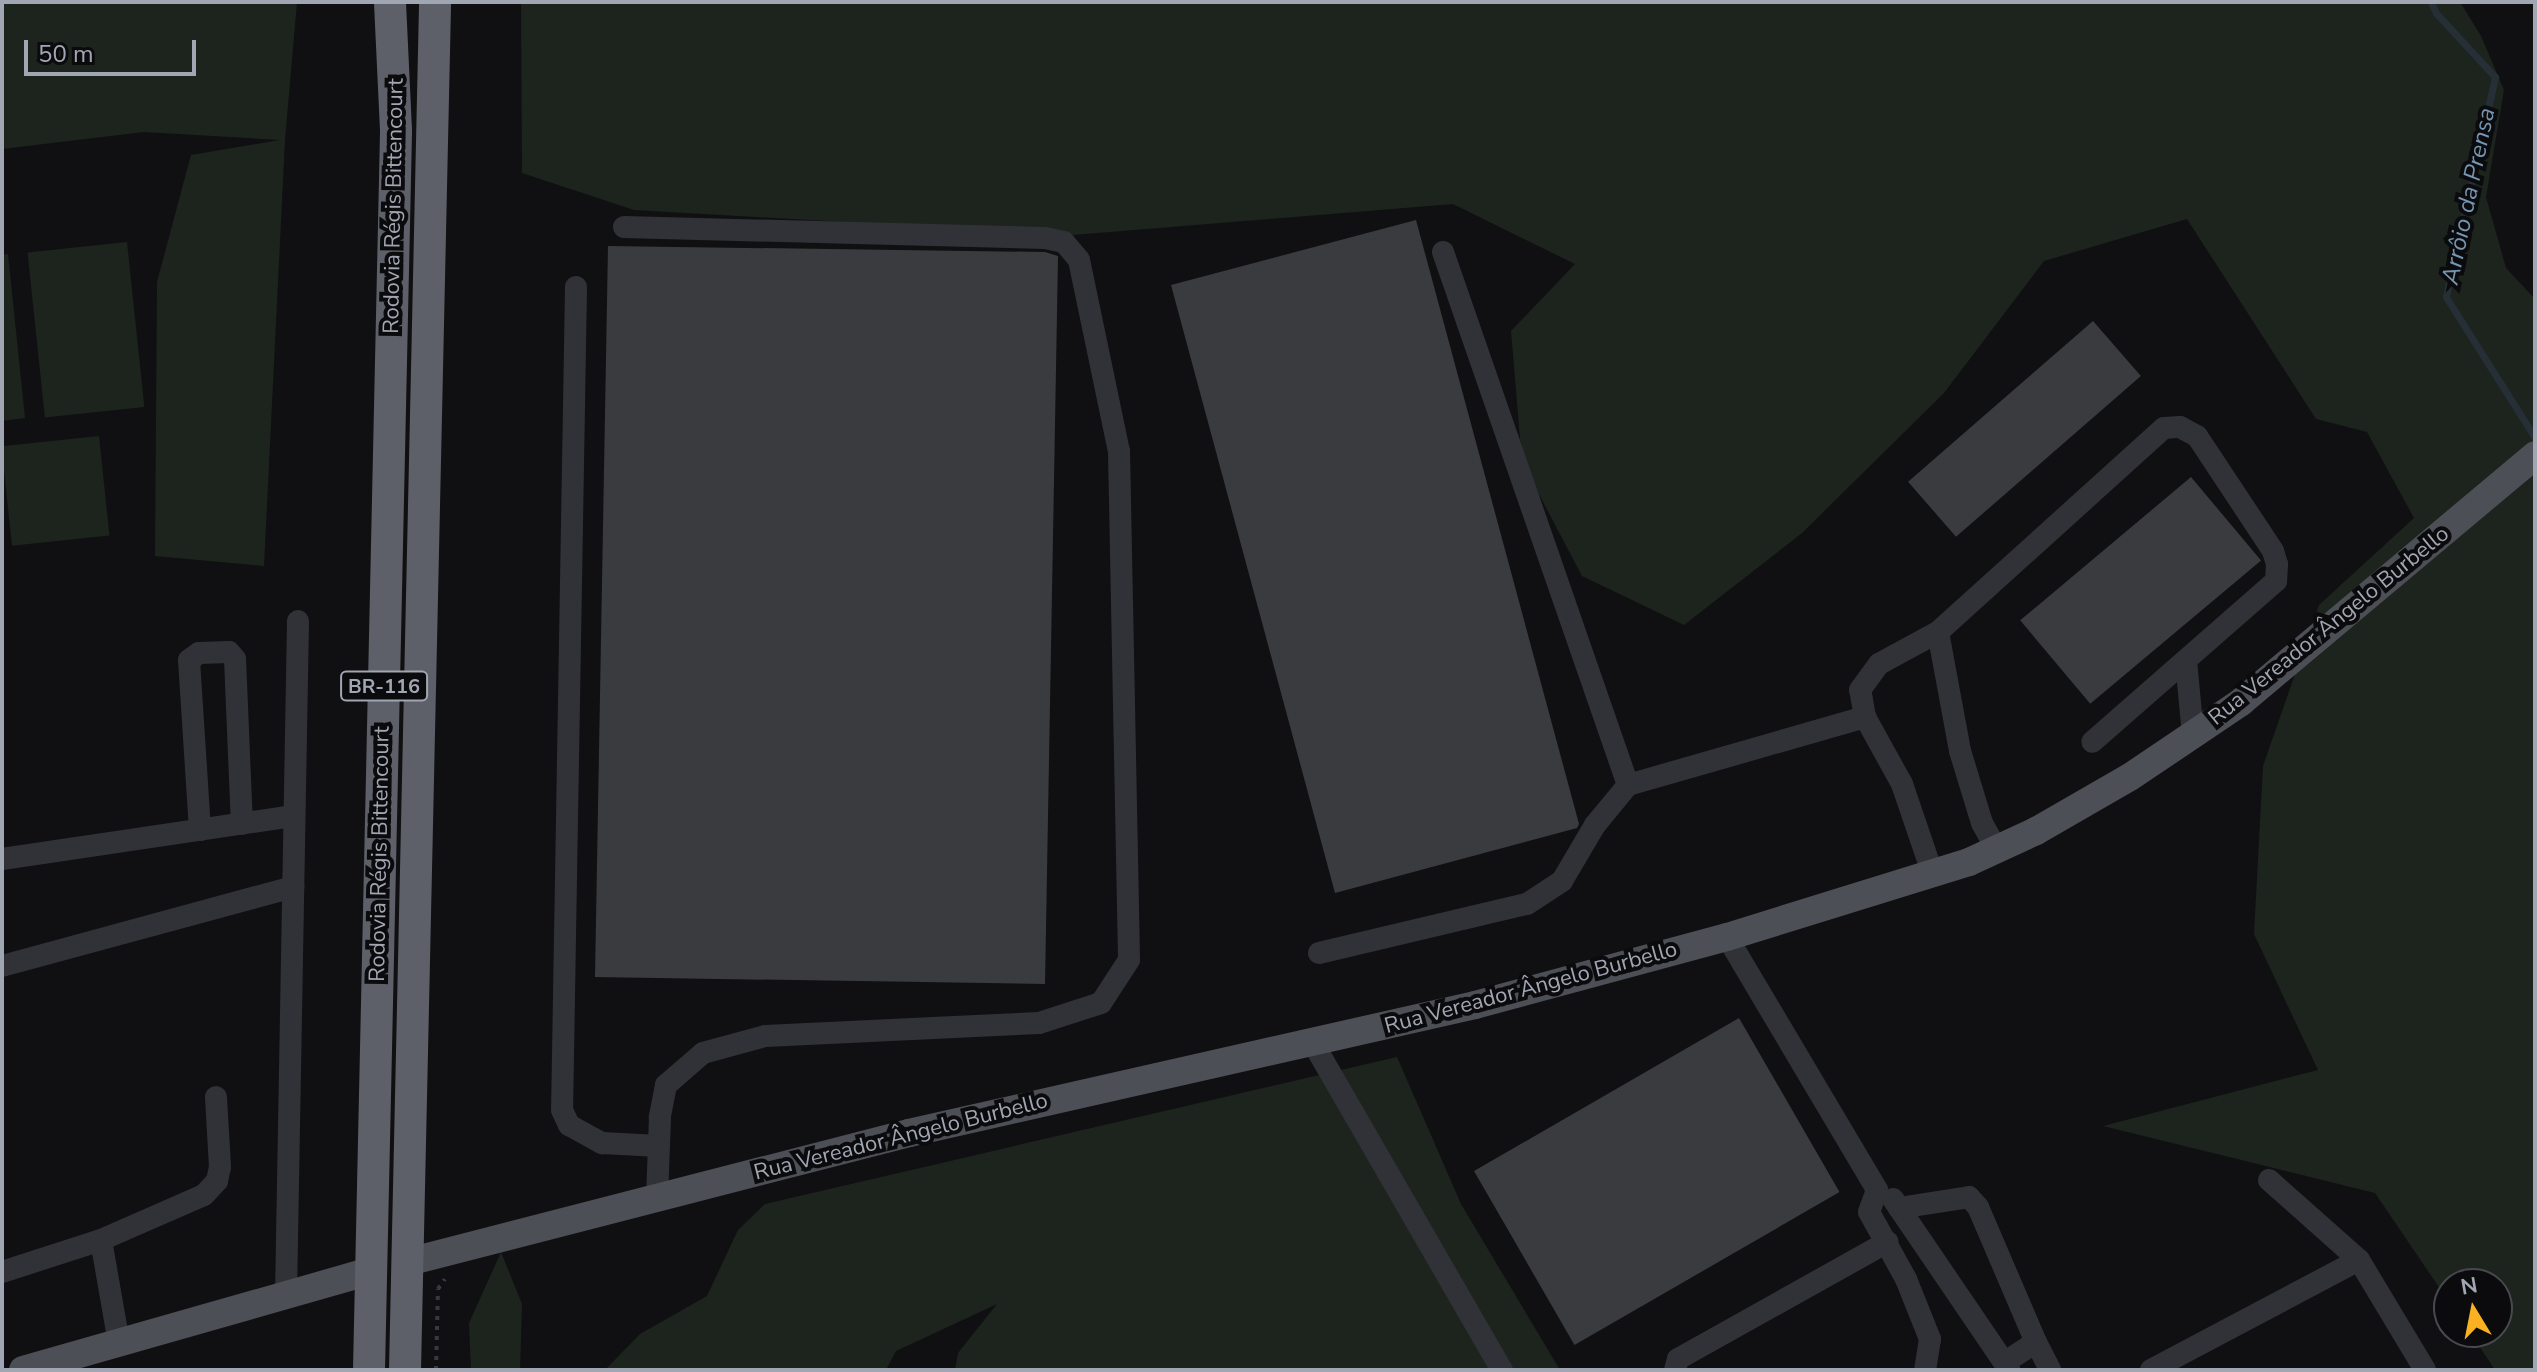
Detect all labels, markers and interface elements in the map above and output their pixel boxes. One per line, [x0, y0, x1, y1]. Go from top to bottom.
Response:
scale bar [28, 24, 200, 74]
text: 50 m [38, 38, 94, 70]
street label: Rodovia Régis Bittencourt [379, 78, 409, 334]
water label: Arrôio da Prensa [2436, 105, 2502, 287]
street label: Rua Vereador Ângelo Burbello [2203, 521, 2455, 731]
road number: BR-116 [340, 670, 428, 702]
street label: Rodovia Régis Bittencourt [365, 726, 395, 982]
street label: Rua Vereador Ângelo Burbello [1382, 936, 1680, 1040]
street label: Rua Vereador Ângelo Burbello [751, 1088, 1051, 1186]
north arrow [2433, 1268, 2513, 1348]
text: N [2458, 1270, 2480, 1303]

